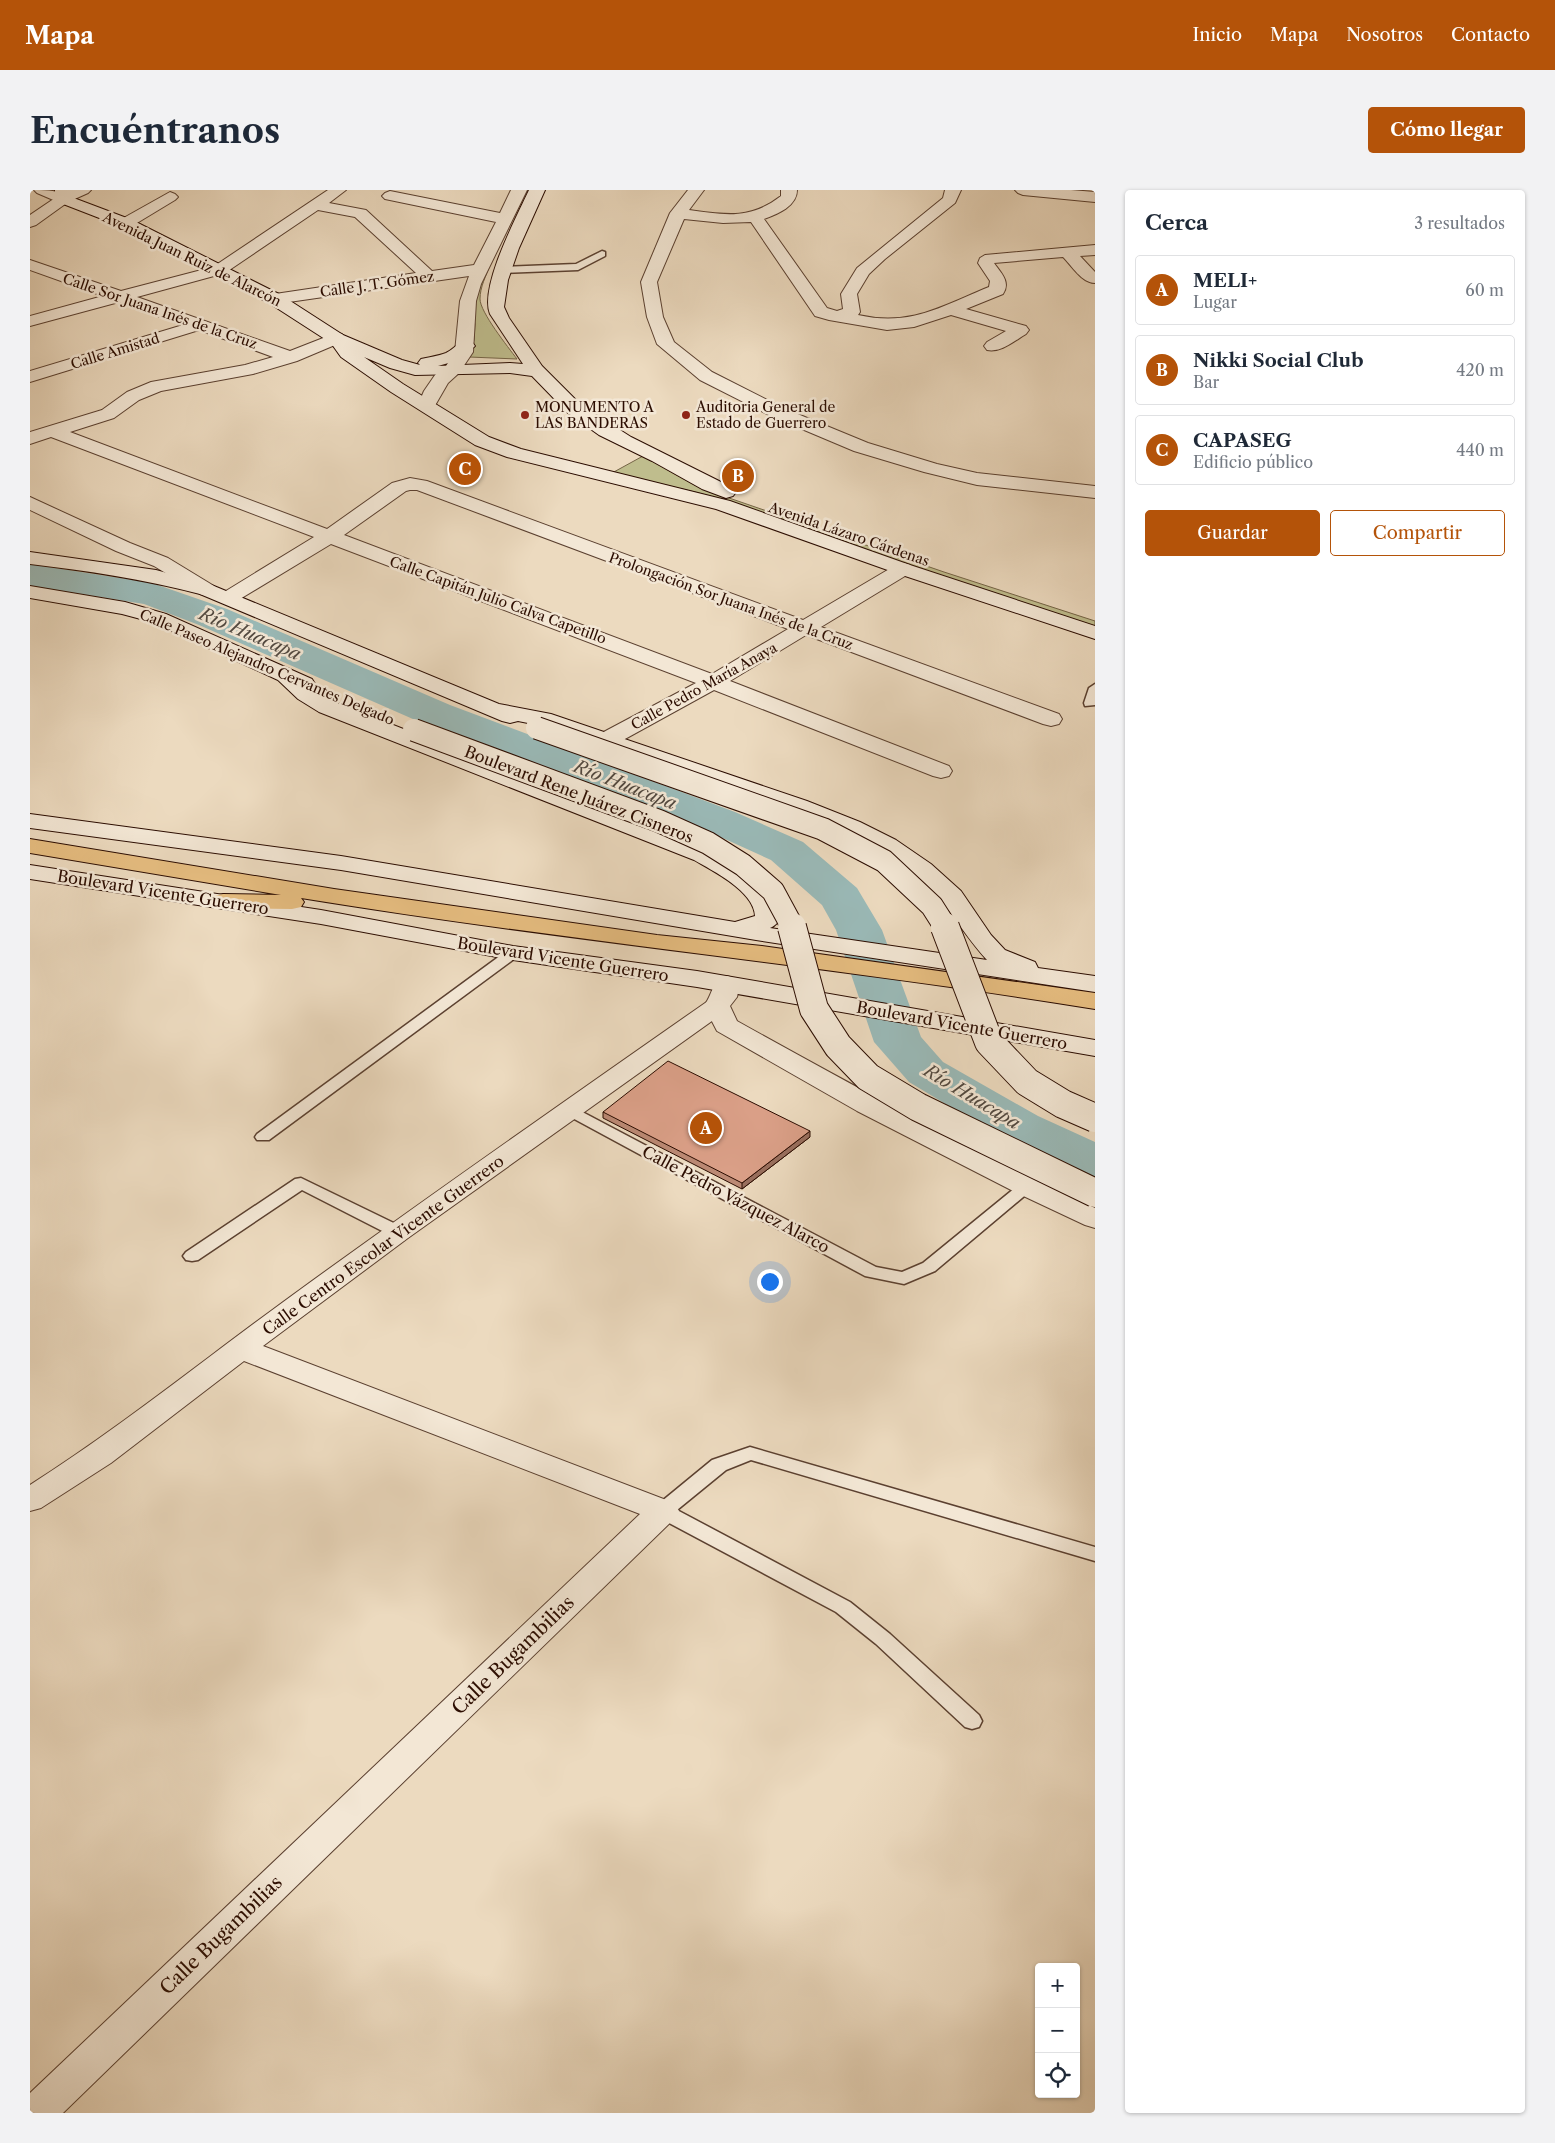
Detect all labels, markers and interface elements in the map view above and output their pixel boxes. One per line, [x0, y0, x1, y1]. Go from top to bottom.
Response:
text: Mapa [25, 21, 94, 50]
text: Inicio [1193, 24, 1242, 46]
text: Mapa [1270, 24, 1318, 46]
text: Nosotros [1346, 24, 1423, 46]
text: Contacto [1451, 24, 1530, 46]
button: Cómo llegar [1368, 107, 1525, 153]
text: Encuéntranos [30, 109, 280, 152]
street label: Avenida Juan Ruiz de Alarcón [99, 207, 284, 310]
text: Cerca [1145, 210, 1208, 235]
text: 3 resultados [1414, 213, 1505, 233]
street label: Calle J. T. Gómez [319, 267, 435, 301]
street label: Calle Sor Juana Inés de la Cruz [60, 269, 260, 353]
text: MELI+ [1193, 269, 1257, 292]
text: A [1156, 280, 1168, 300]
text: 60 m [1465, 280, 1504, 300]
text: Lugar [1193, 292, 1237, 312]
street label: Calle Amistad [68, 329, 162, 373]
text: Nikki Social Club [1193, 349, 1364, 372]
text: B [1156, 360, 1168, 380]
text: 420 m [1456, 360, 1504, 380]
text: Bar [1193, 372, 1219, 392]
place label: MONUMENTO A LAS BANDERAS [535, 398, 654, 432]
place label: Auditoria General de Estado de Guerrero [695, 398, 836, 432]
marker: MONUMENTO A LAS BANDERAS [519, 409, 531, 421]
marker: Auditoria General de Estado de Guerrero [680, 409, 692, 421]
text: CAPASEG [1193, 429, 1292, 452]
text: C [1156, 440, 1168, 460]
text: 440 m [1456, 440, 1504, 460]
pin: C [449, 450, 481, 488]
text: Edificio público [1193, 452, 1313, 472]
pin: B [722, 457, 754, 495]
street label: Avenida Lázaro Cárdenas [765, 498, 932, 570]
button: Guardar [1145, 510, 1320, 556]
button: Compartir [1330, 510, 1505, 556]
street label: Prolongación Sor Juana Inés de la Cruz [606, 548, 856, 654]
street label: Calle Capitán Julio Calva Capetillo [387, 552, 609, 648]
water label: Río Huacapa [194, 602, 304, 665]
street label: Calle Paseo Alejandro Cervantes Delgado [137, 605, 397, 729]
street label: Calle Pedro María Anaya [628, 638, 781, 734]
street label: Boulevard Rene Juárez Cisneros [462, 741, 696, 847]
water label: Río Huacapa [569, 755, 680, 815]
street label: Boulevard Vicente Guerrero [56, 865, 270, 919]
street label: Boulevard Vicente Guerrero [456, 932, 670, 986]
street label: Boulevard Vicente Guerrero [855, 997, 1069, 1053]
water label: Río Huacapa [918, 1059, 1024, 1134]
pin: A [690, 1109, 722, 1147]
street label: Calle Pedro Vázquez Alarco [639, 1141, 833, 1257]
street label: Calle Centro Escolar Vicente Guerrero [258, 1151, 508, 1339]
your location [757, 1269, 783, 1295]
street label: Calle Bugambilias [447, 1591, 579, 1719]
street label: Calle Bugambilias [155, 1871, 287, 1999]
map controls [1035, 1963, 1080, 2098]
button: + [1035, 1963, 1080, 2008]
button: − [1035, 2008, 1080, 2053]
button: locate [1035, 2053, 1080, 2098]

